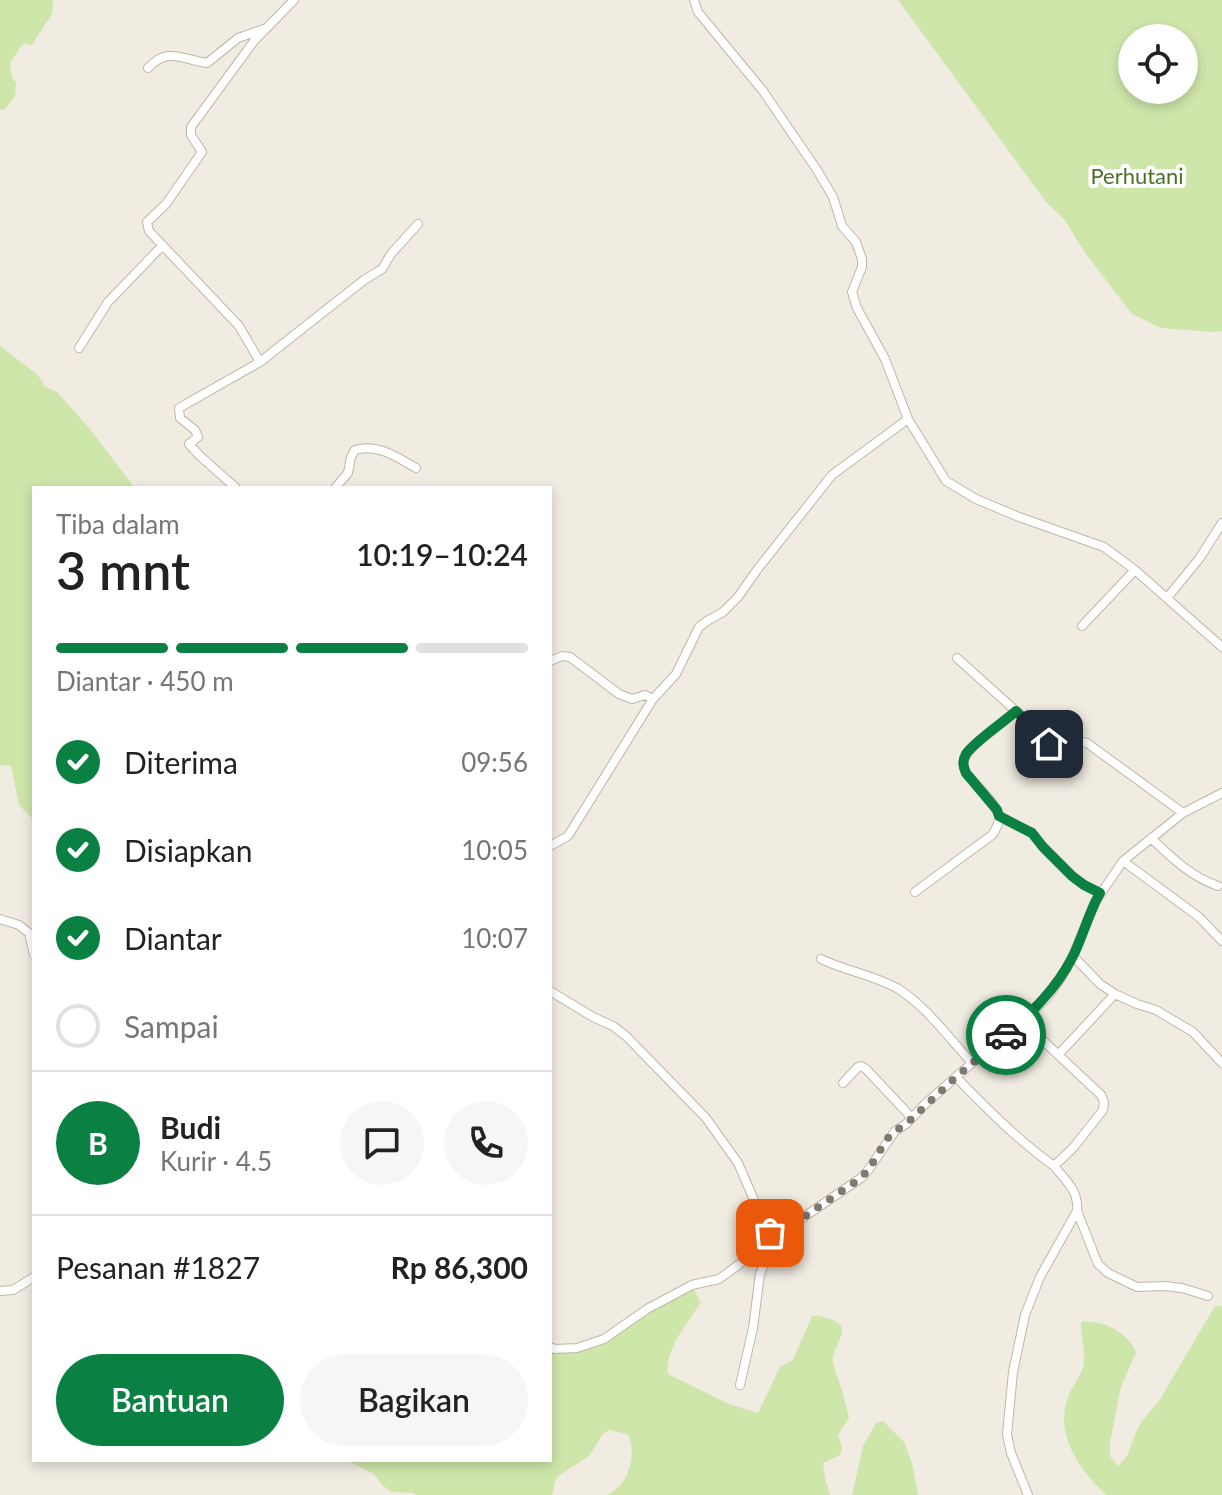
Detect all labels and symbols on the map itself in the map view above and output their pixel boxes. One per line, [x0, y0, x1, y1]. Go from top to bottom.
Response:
park label: Perhutani [1090, 162, 1184, 189]
pin [1015, 710, 1083, 778]
courier [966, 995, 1046, 1075]
pin [736, 1199, 804, 1267]

